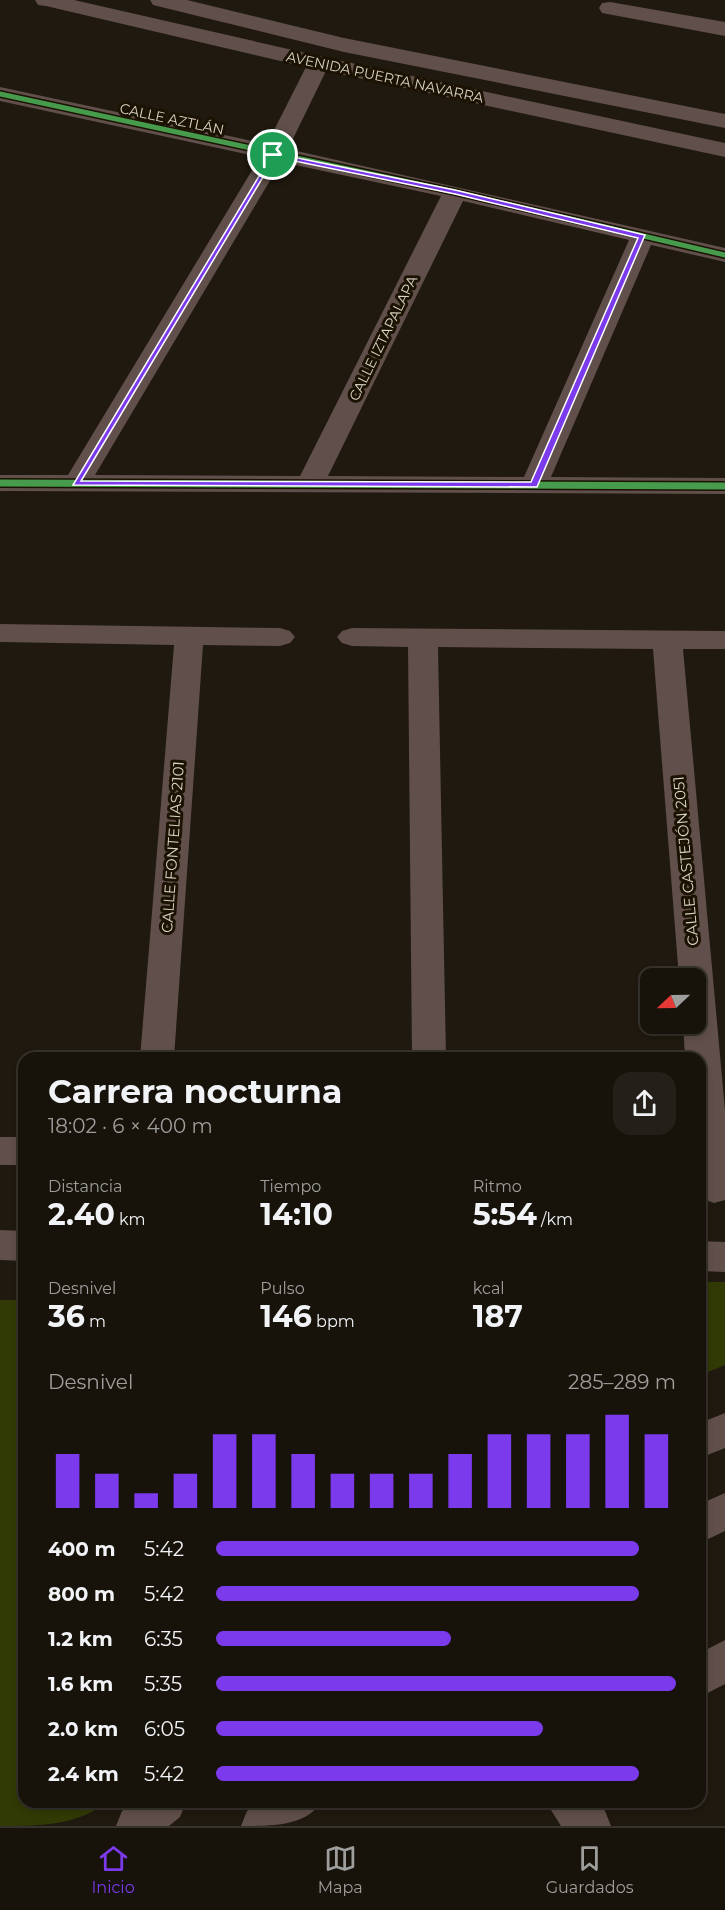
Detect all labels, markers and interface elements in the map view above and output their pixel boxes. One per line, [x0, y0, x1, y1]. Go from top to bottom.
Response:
street label: AVENIDA PUERTA NAVARRA [285, 47, 486, 107]
street label: CALLE AZTLÁN [118, 99, 226, 139]
pin [247, 129, 298, 180]
icon: arrive [256, 138, 289, 171]
street label: CALLE IZTAPALAPA [345, 271, 422, 404]
street label: CALLE FONTELIAS 2101 [157, 760, 188, 933]
street label: CALLE CASTEJÓN 2051 [669, 775, 702, 947]
north arrow [640, 968, 706, 1034]
map controls [640, 968, 706, 1034]
text: Carrera nocturna [48, 1071, 342, 1111]
button: share [613, 1072, 676, 1135]
text: 18:02 · 6 × 400 m [48, 1114, 213, 1138]
text: Distancia [48, 1177, 122, 1196]
text: Tiempo [260, 1177, 321, 1196]
text: Ritmo [473, 1177, 522, 1196]
text: 2.40 [48, 1196, 115, 1233]
text: 14:10 [260, 1196, 333, 1233]
text: 5:54 [473, 1196, 537, 1233]
text: km [115, 1210, 146, 1229]
text: /km [537, 1210, 573, 1229]
text: Desnivel [48, 1279, 116, 1298]
text: Pulso [260, 1279, 305, 1298]
text: kcal [473, 1279, 505, 1298]
text: 36 [48, 1298, 85, 1335]
text: 146 [260, 1298, 312, 1335]
text: 187 [473, 1298, 523, 1335]
text: m [85, 1312, 106, 1331]
text: bpm [312, 1312, 355, 1331]
text: Desnivel [48, 1370, 133, 1394]
text: 285–289 m [568, 1370, 676, 1394]
text: 400 m [48, 1537, 116, 1561]
text: 5:42 [144, 1537, 184, 1561]
text: 800 m [48, 1582, 115, 1606]
text: 5:42 [144, 1582, 184, 1606]
text: 1.2 km [48, 1627, 113, 1651]
text: 6:35 [144, 1627, 183, 1651]
text: 1.6 km [48, 1672, 113, 1696]
text: 5:35 [144, 1672, 182, 1696]
text: 2.0 km [48, 1717, 118, 1741]
text: 6:05 [144, 1717, 185, 1741]
text: 2.4 km [48, 1762, 119, 1786]
text: 5:42 [144, 1762, 184, 1786]
tab: Inicio [92, 1842, 135, 1897]
tab: Mapa [318, 1842, 363, 1897]
tab: Guardados [546, 1842, 633, 1897]

